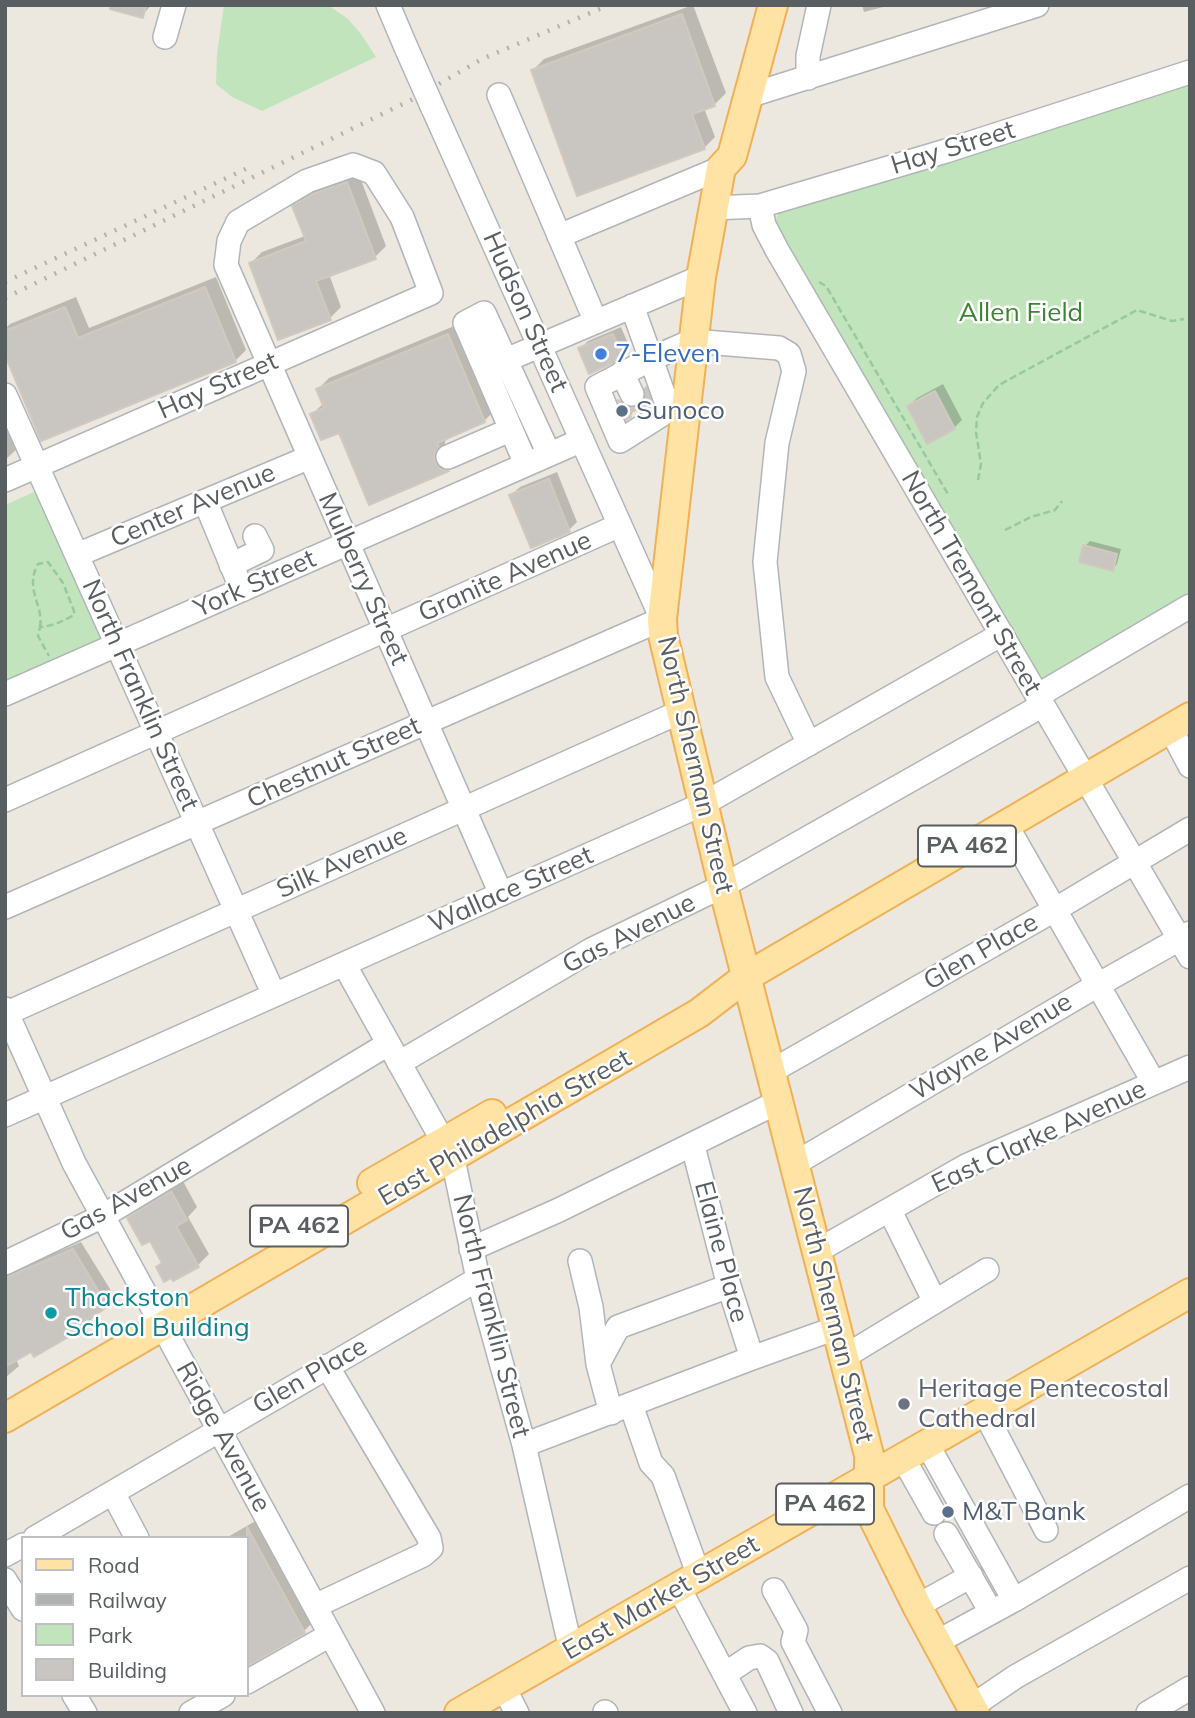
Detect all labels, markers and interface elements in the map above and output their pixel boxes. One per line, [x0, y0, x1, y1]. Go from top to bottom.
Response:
street label: Hay Street [887, 114, 1019, 182]
street label: Hudson Street [476, 227, 574, 397]
park label: Allen Field [959, 297, 1083, 329]
place label: 7-Eleven [615, 338, 720, 370]
street label: Hay Street [153, 346, 283, 426]
marker: 7-Eleven [593, 346, 609, 362]
place label: Sunoco [636, 395, 725, 427]
marker: Sunoco [614, 403, 630, 419]
street label: Center Avenue [106, 457, 280, 555]
street label: North Tremont Street [894, 465, 1048, 701]
street label: Mulberry Street [311, 488, 415, 670]
street label: Granite Avenue [414, 525, 596, 629]
street label: York Street [189, 543, 321, 625]
street label: North Franklin Street [75, 575, 205, 815]
street label: North Sherman Street [650, 633, 740, 897]
street label: Chestnut Street [242, 711, 426, 815]
street label: Silk Avenue [272, 820, 412, 906]
road number: PA 462 [918, 826, 1016, 866]
street label: Wallace Street [424, 840, 598, 940]
street label: Gas Avenue [557, 887, 701, 981]
street label: Glen Place [918, 907, 1044, 997]
street label: Wayne Avenue [904, 986, 1078, 1108]
street label: East Philadelphia Street [373, 1043, 637, 1213]
street label: East Clarke Avenue [927, 1074, 1151, 1200]
street label: Gas Avenue [55, 1150, 197, 1248]
street label: Elaine Place [687, 1178, 755, 1326]
street label: North Sherman Street [786, 1184, 880, 1446]
street label: North Franklin Street [446, 1191, 536, 1441]
road number: PA 462 [250, 1206, 348, 1246]
place label: Thackston School Building [65, 1282, 250, 1344]
marker: Thackston School Building [43, 1305, 59, 1321]
street label: Glen Place [247, 1331, 373, 1421]
street label: Ridge Avenue [169, 1356, 277, 1518]
place label: Heritage Pentecostal Cathedral [918, 1373, 1169, 1434]
marker: Heritage Pentecostal Cathedral [896, 1396, 912, 1412]
road number: PA 462 [776, 1484, 874, 1524]
place label: M&T Bank [962, 1496, 1085, 1528]
marker: M&T Bank [940, 1504, 956, 1520]
street label: East Market Street [557, 1529, 765, 1667]
legend [21, 1536, 248, 1697]
text: Road [88, 1552, 139, 1578]
text: Railway [88, 1587, 167, 1613]
text: Park [88, 1622, 132, 1648]
text: Building [88, 1657, 167, 1683]

